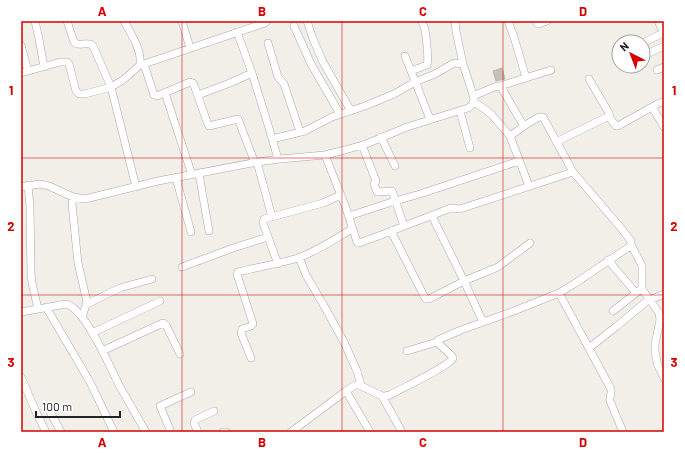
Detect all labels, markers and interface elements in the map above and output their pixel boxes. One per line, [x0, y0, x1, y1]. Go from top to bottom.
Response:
text: A [98, 3, 107, 19]
text: B [258, 3, 266, 19]
text: C [419, 3, 427, 19]
text: D [579, 3, 587, 19]
north arrow [611, 34, 651, 74]
text: N [617, 39, 631, 53]
text: 1 [9, 82, 13, 98]
text: 1 [672, 82, 676, 98]
text: 2 [7, 218, 15, 234]
text: 2 [670, 218, 678, 234]
text: 3 [7, 354, 15, 370]
text: 3 [670, 354, 678, 370]
scale bar [36, 393, 120, 419]
text: 100 m [42, 399, 72, 413]
text: A [98, 434, 107, 450]
text: B [258, 434, 266, 450]
text: C [419, 434, 427, 450]
text: D [579, 434, 587, 450]

